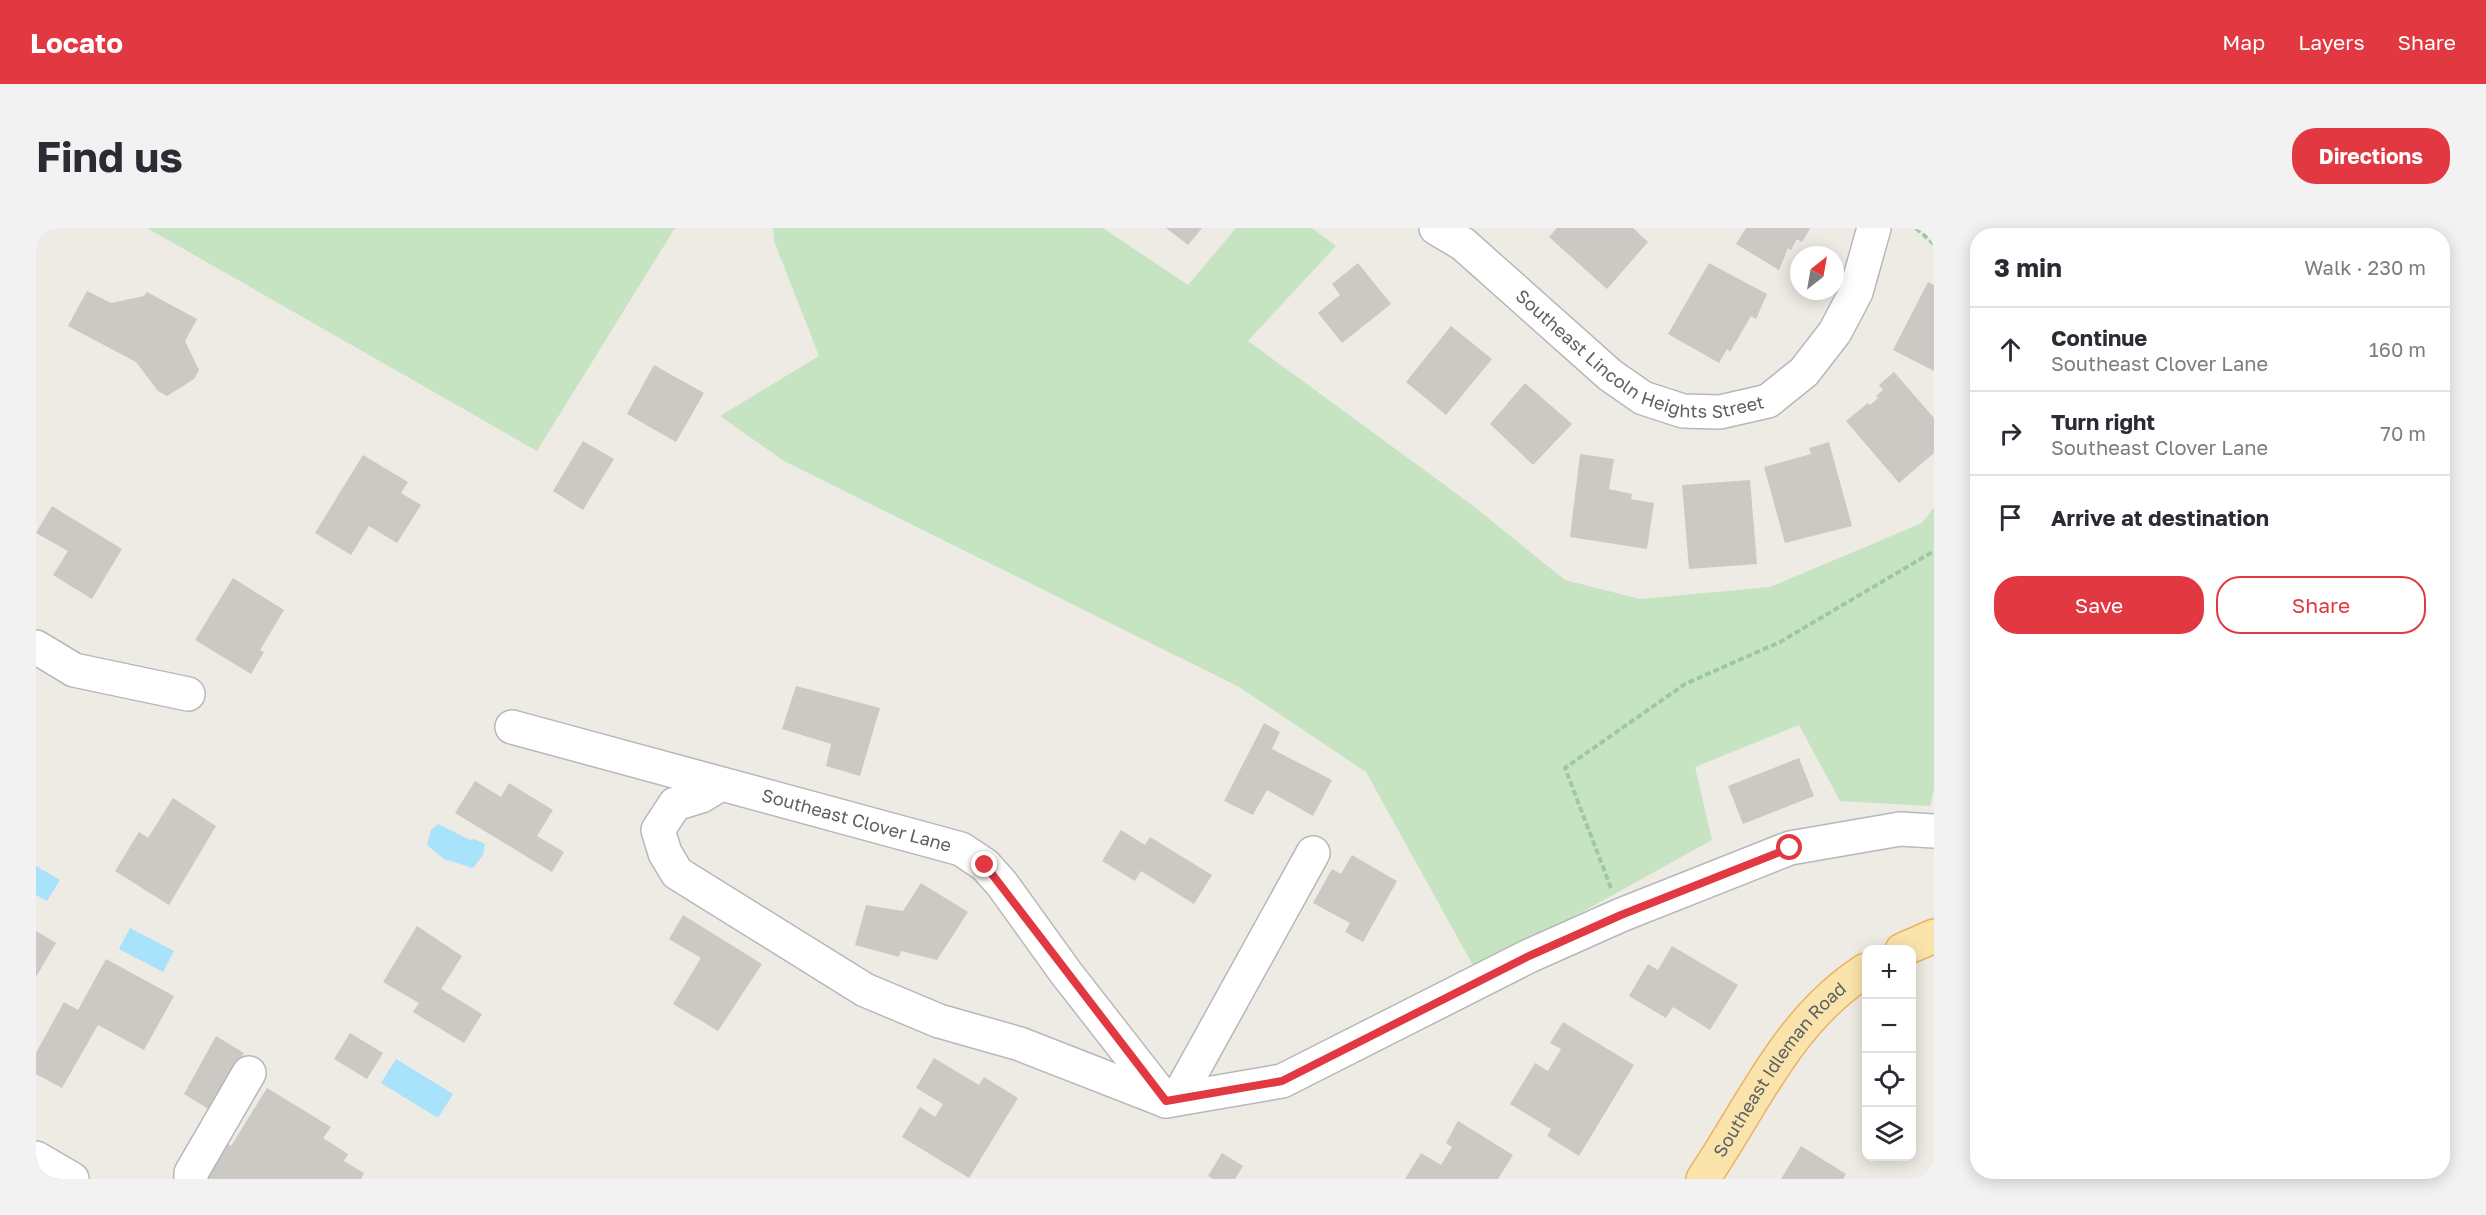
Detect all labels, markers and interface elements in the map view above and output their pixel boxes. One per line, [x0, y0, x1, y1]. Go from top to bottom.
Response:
text: Locato [30, 26, 123, 59]
text: Map [2222, 29, 2265, 55]
text: Layers [2298, 29, 2365, 55]
text: Share [2398, 29, 2456, 55]
button: Directions [2292, 128, 2450, 184]
text: Find us [36, 131, 183, 181]
north arrow [1790, 246, 1844, 300]
text: 3 min [1994, 252, 2062, 283]
text: Walk · 230 m [2304, 255, 2426, 279]
street label: Southeast Lincoln Heights Street [1512, 284, 1766, 422]
text: Continue [2051, 324, 2147, 351]
icon: ahead [1994, 333, 2027, 366]
text: 160 m [2369, 337, 2426, 361]
text: Southeast Clover Lane [2051, 351, 2268, 375]
text: Turn right [2051, 408, 2155, 435]
icon: right [1994, 417, 2027, 450]
text: 70 m [2380, 421, 2426, 445]
text: Southeast Clover Lane [2051, 435, 2268, 459]
icon: arrive [1994, 501, 2027, 534]
text: Arrive at destination [2051, 504, 2269, 531]
button: Save [1994, 576, 2204, 634]
button: Share [2216, 576, 2426, 634]
street label: Southeast Clover Lane [760, 783, 954, 856]
route start [1776, 834, 1802, 860]
route end [971, 851, 997, 877]
map controls [1862, 945, 1916, 1161]
button: + [1862, 945, 1916, 999]
street label: Southeast Idleman Road [1708, 977, 1850, 1161]
button: − [1862, 999, 1916, 1053]
button: locate [1862, 1053, 1916, 1107]
button: layers [1862, 1107, 1916, 1161]

